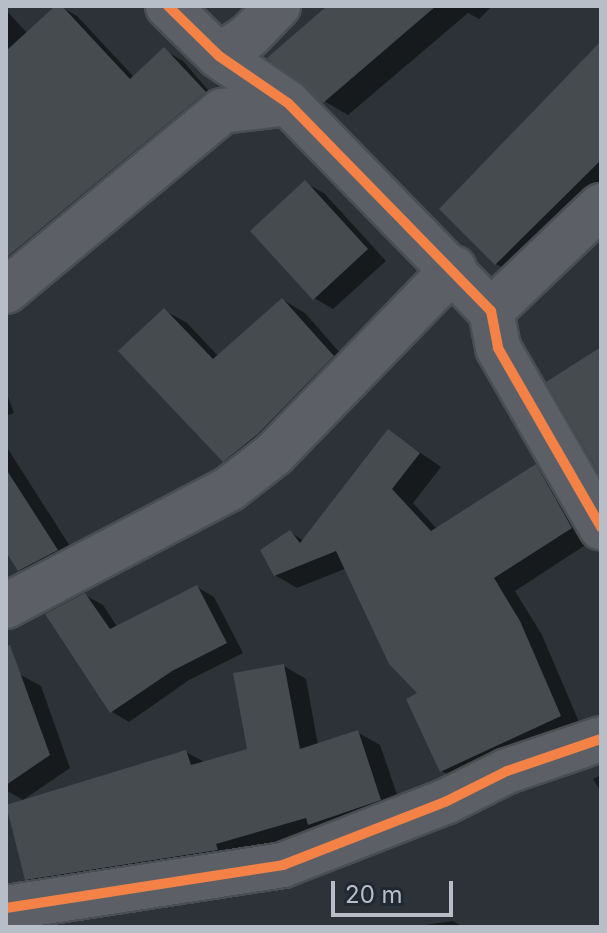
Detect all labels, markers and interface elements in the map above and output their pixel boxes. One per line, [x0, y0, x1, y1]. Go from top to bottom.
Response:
scale bar [335, 865, 457, 915]
text: 20 m [345, 880, 403, 909]

